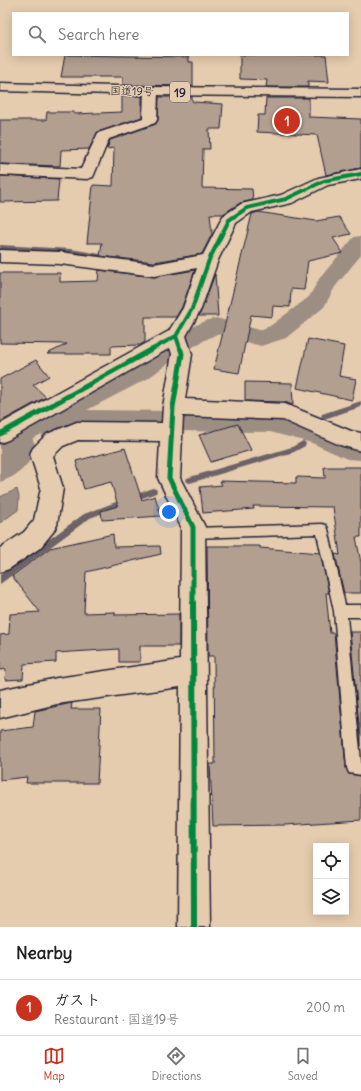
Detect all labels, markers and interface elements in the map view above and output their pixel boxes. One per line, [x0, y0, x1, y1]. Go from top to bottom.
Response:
search box [12, 12, 349, 56]
icon: search [26, 23, 48, 45]
text: Search here [58, 25, 139, 44]
road number: 19 [170, 82, 190, 102]
street label: 国道19号 [110, 84, 154, 98]
pin: 1 [274, 106, 300, 136]
your location [159, 502, 179, 522]
map controls [313, 843, 349, 915]
button: locate [313, 843, 349, 879]
button: layers [313, 879, 349, 915]
text: Nearby [16, 942, 72, 964]
text: ガスト [54, 990, 101, 1009]
text: 1 [26, 999, 32, 1016]
text: 200 m [306, 999, 345, 1016]
text: Restaurant · 国道19号 [54, 1011, 179, 1028]
tab: Map [43, 1045, 65, 1083]
tab: Directions [152, 1045, 201, 1083]
tab: Saved [288, 1045, 318, 1083]

